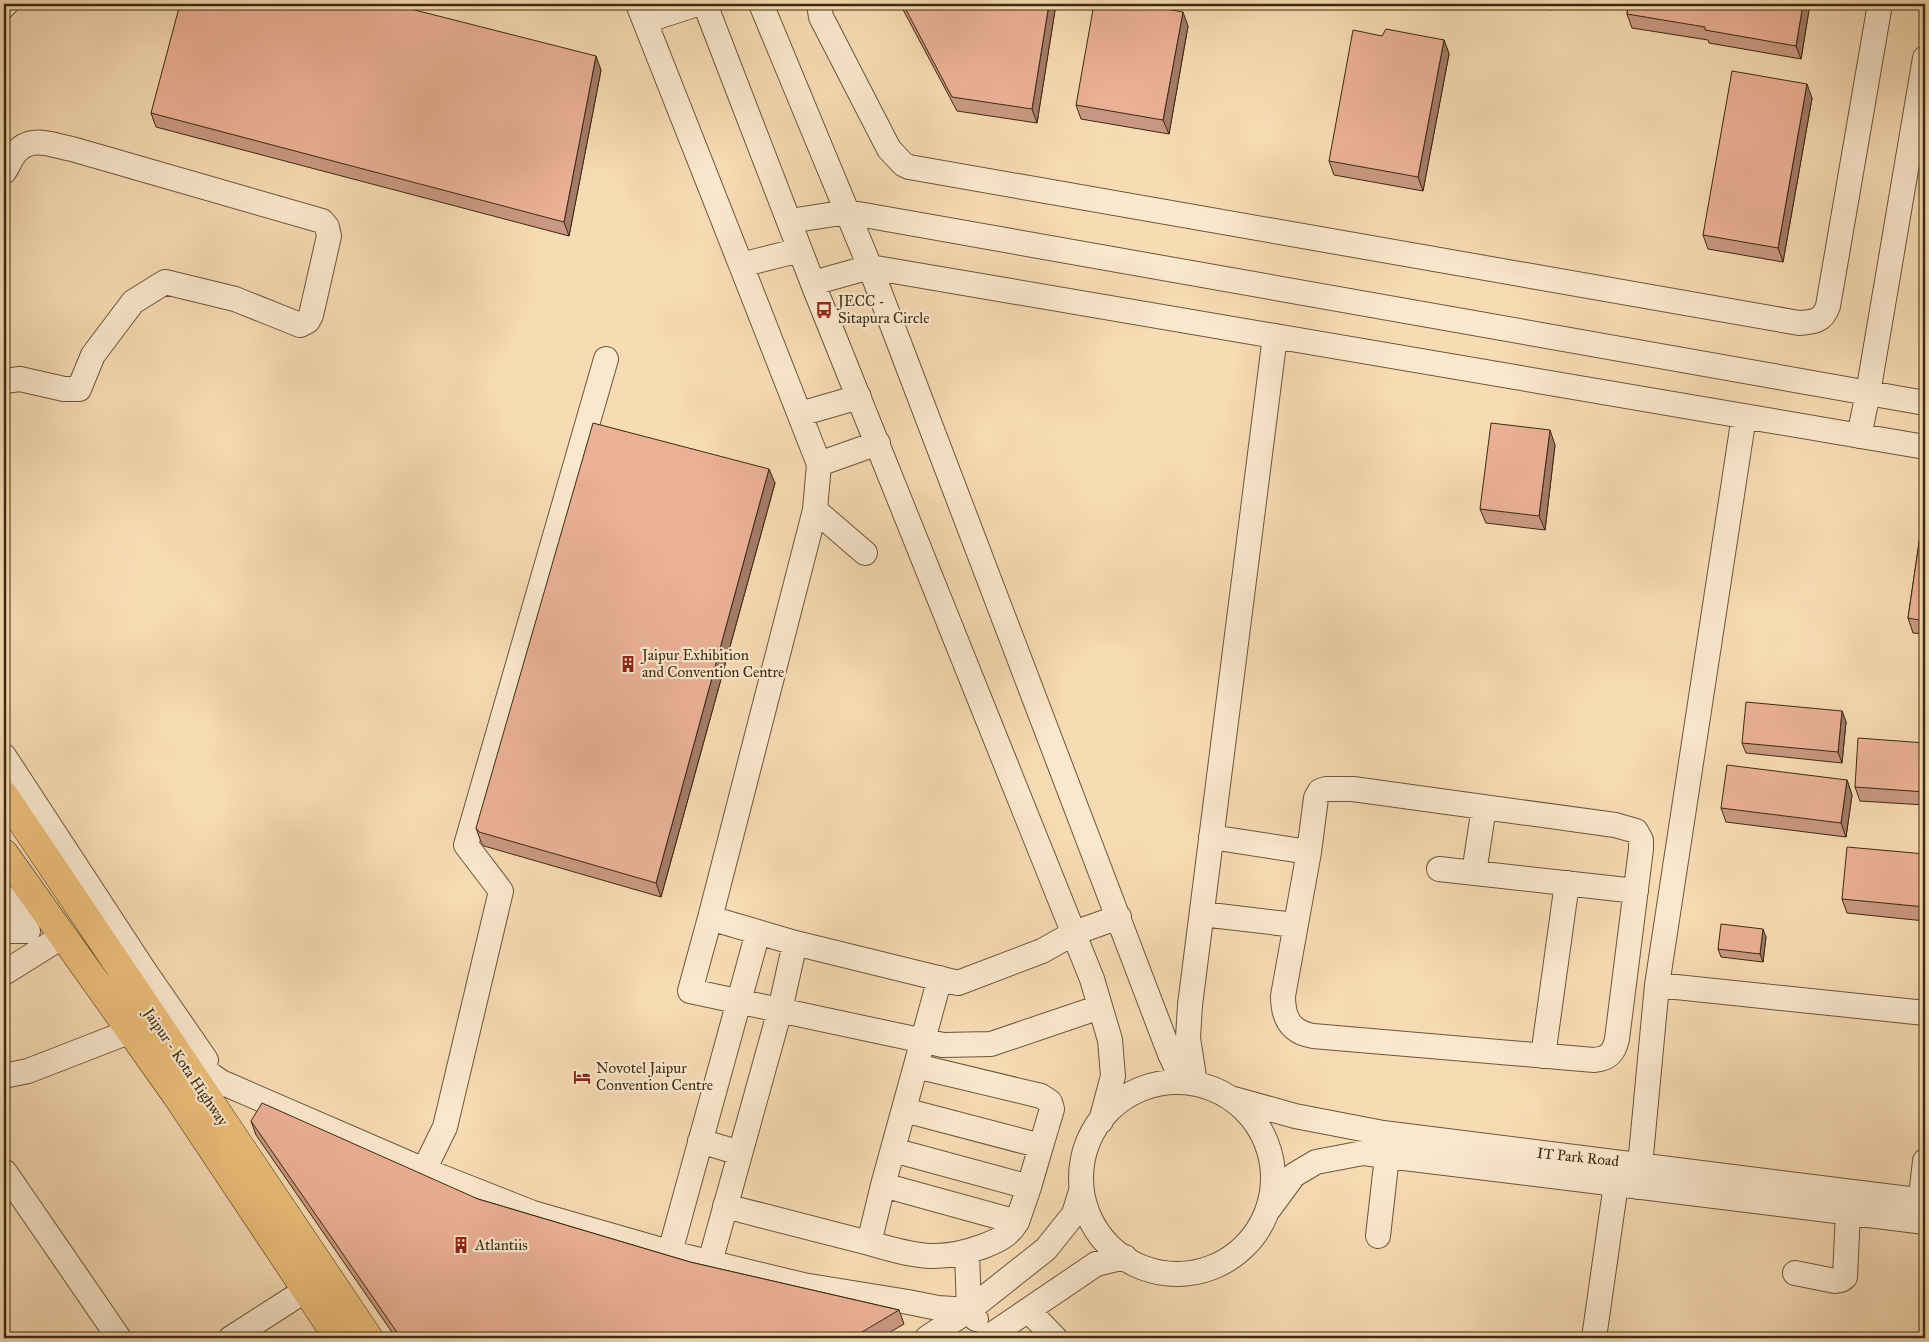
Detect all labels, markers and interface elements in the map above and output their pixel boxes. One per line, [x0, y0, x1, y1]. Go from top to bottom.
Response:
place label: JECC - Sitapura Circle [836, 292, 930, 327]
bus stop icon: JECC - Sitapura Circle [814, 300, 834, 320]
place label: Jaipur Exhibition and Convention Centre [640, 646, 784, 681]
building icon: Jaipur Exhibition and Convention Centre [618, 654, 638, 674]
street label: Jaipur - Kota Highway [138, 1003, 233, 1131]
place label: Novotel Jaipur Convention Centre [596, 1059, 713, 1094]
hotel icon: Novotel Jaipur Convention Centre [572, 1067, 592, 1087]
street label: IT Park Road [1536, 1144, 1620, 1170]
building icon: Atlantiis [451, 1235, 471, 1255]
place label: Atlantiis [474, 1236, 528, 1254]

